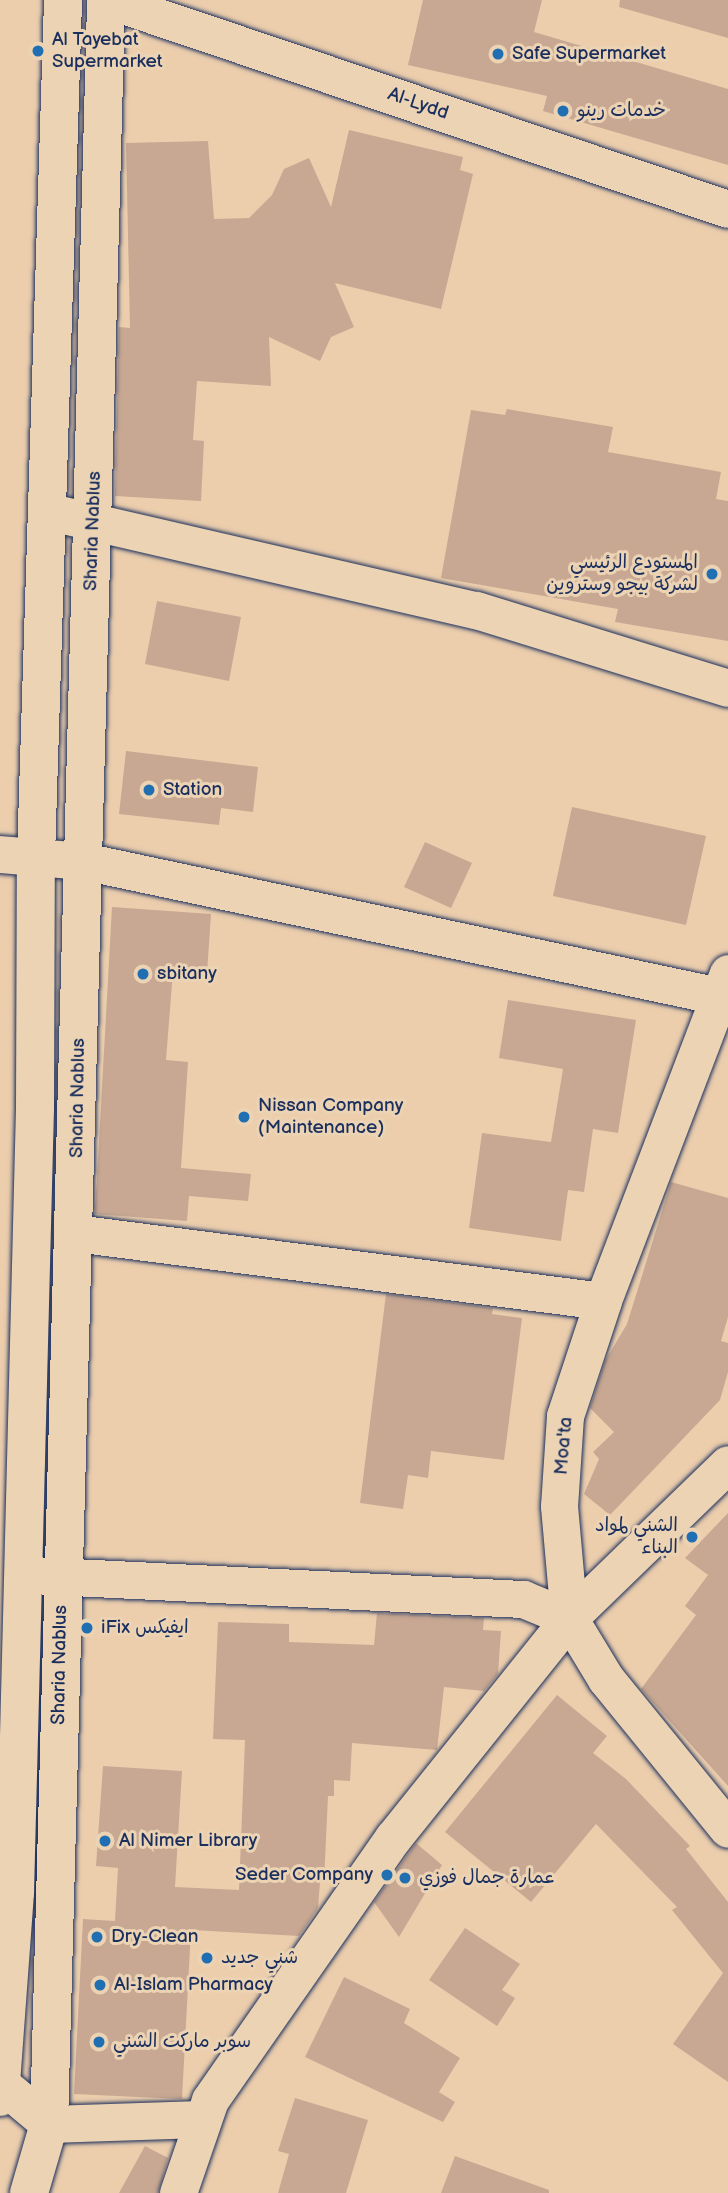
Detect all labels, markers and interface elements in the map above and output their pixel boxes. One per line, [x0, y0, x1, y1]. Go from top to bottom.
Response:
place label: Al Tayebat Supermarket [52, 29, 163, 73]
marker: Al Tayebat Supermarket [30, 43, 46, 59]
place label: Safe Supermarket [512, 43, 666, 65]
marker: Safe Supermarket [490, 46, 506, 62]
street label: Al-Lydd [385, 83, 451, 125]
place label: خدمات رينو [577, 100, 666, 122]
marker: خدمات رينو [555, 103, 571, 119]
street label: Sharia Nablus [80, 471, 106, 591]
place label: المستودع الرئيسي لشركة بيجو وستروين [546, 552, 698, 596]
marker: المستودع الرئيسي لشركة بيجو وستروين [704, 566, 720, 582]
place label: Station [163, 779, 222, 801]
marker: Station [141, 782, 157, 798]
place label: sbitany [157, 963, 217, 985]
marker: sbitany [135, 966, 151, 982]
street label: Sharia Nablus [66, 1038, 90, 1158]
place label: Nissan Company (Maintenance) [258, 1095, 403, 1139]
marker: Nissan Company (Maintenance) [236, 1109, 252, 1125]
street label: Moa'ta [550, 1416, 578, 1476]
place label: الشني لمواد البناء [595, 1515, 678, 1559]
marker: الشني لمواد البناء [684, 1529, 700, 1545]
street label: Sharia Nablus [48, 1605, 72, 1725]
place label: iFix ايفيكس [101, 1617, 189, 1639]
marker: iFix ايفيكس [79, 1620, 95, 1636]
place label: Al Nimer Library [119, 1830, 257, 1852]
marker: Al Nimer Library [97, 1833, 113, 1849]
place label: Seder Company [235, 1864, 373, 1886]
marker: Seder Company [379, 1867, 395, 1883]
place label: عمارة جمال فوزي [419, 1867, 556, 1889]
marker: عمارة جمال فوزي [397, 1870, 413, 1886]
place label: Dry-Clean [111, 1926, 199, 1948]
marker: Dry-Clean [89, 1929, 105, 1945]
place label: شني جديد [221, 1947, 298, 1969]
marker: شني جديد [199, 1950, 215, 1966]
place label: Al-Islam Pharmacy [114, 1974, 273, 1996]
marker: Al-Islam Pharmacy [92, 1977, 108, 1993]
place label: سوبر ماركت الشني [113, 2031, 251, 2053]
marker: سوبر ماركت الشني [91, 2034, 107, 2050]

